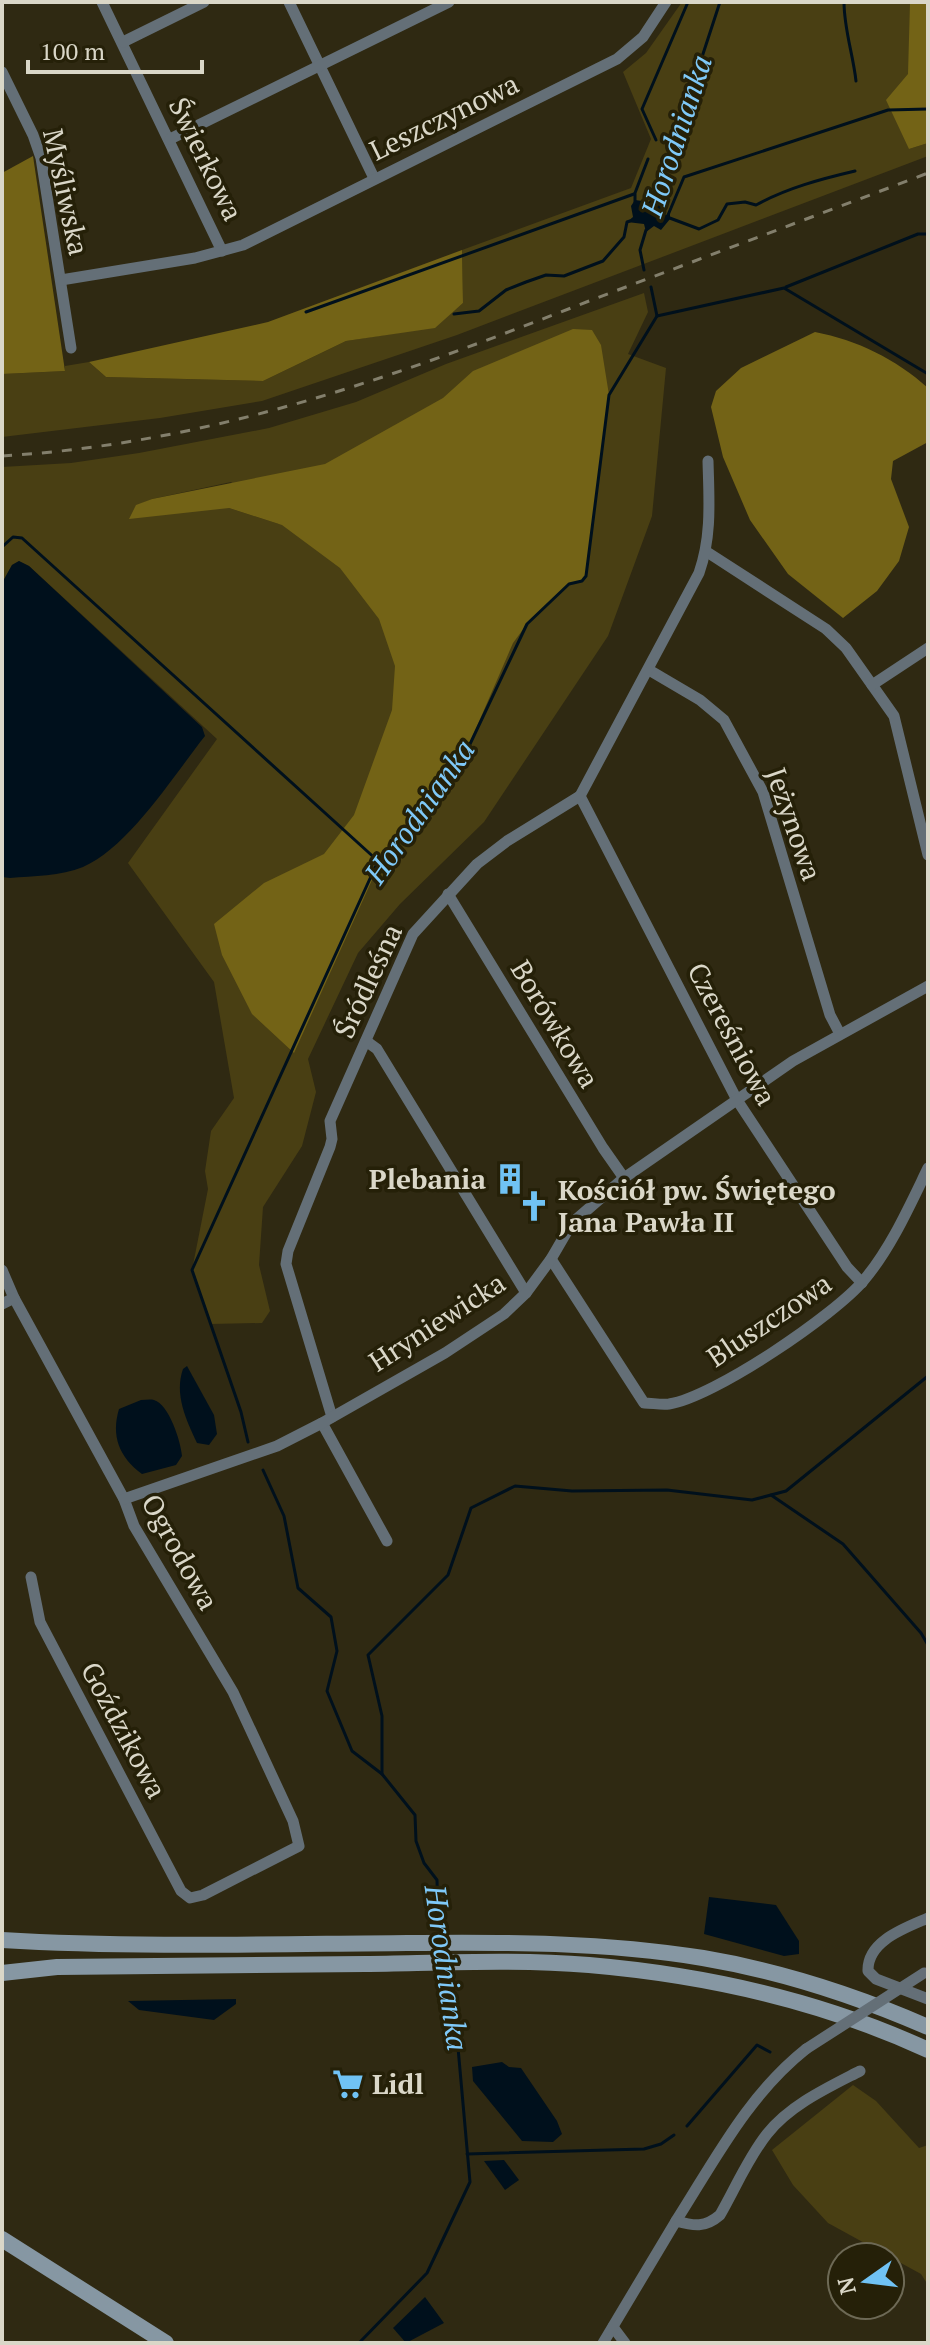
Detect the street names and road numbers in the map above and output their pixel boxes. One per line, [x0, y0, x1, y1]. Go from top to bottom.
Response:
street label: Leszczynowa [363, 65, 524, 169]
street label: Świerkowa [161, 91, 252, 226]
street label: Myśliwska [35, 125, 98, 259]
street label: Jeżynowa [758, 762, 831, 885]
street label: Śródleśna [325, 918, 410, 1044]
street label: Borówkowa [503, 953, 608, 1094]
street label: Czereśniowa [679, 956, 786, 1112]
street label: Hryniewicka [362, 1264, 512, 1379]
street label: Bluszczowa [699, 1264, 838, 1375]
street label: Ogrodowa [133, 1487, 227, 1616]
street label: Goździkowa [73, 1655, 176, 1804]

